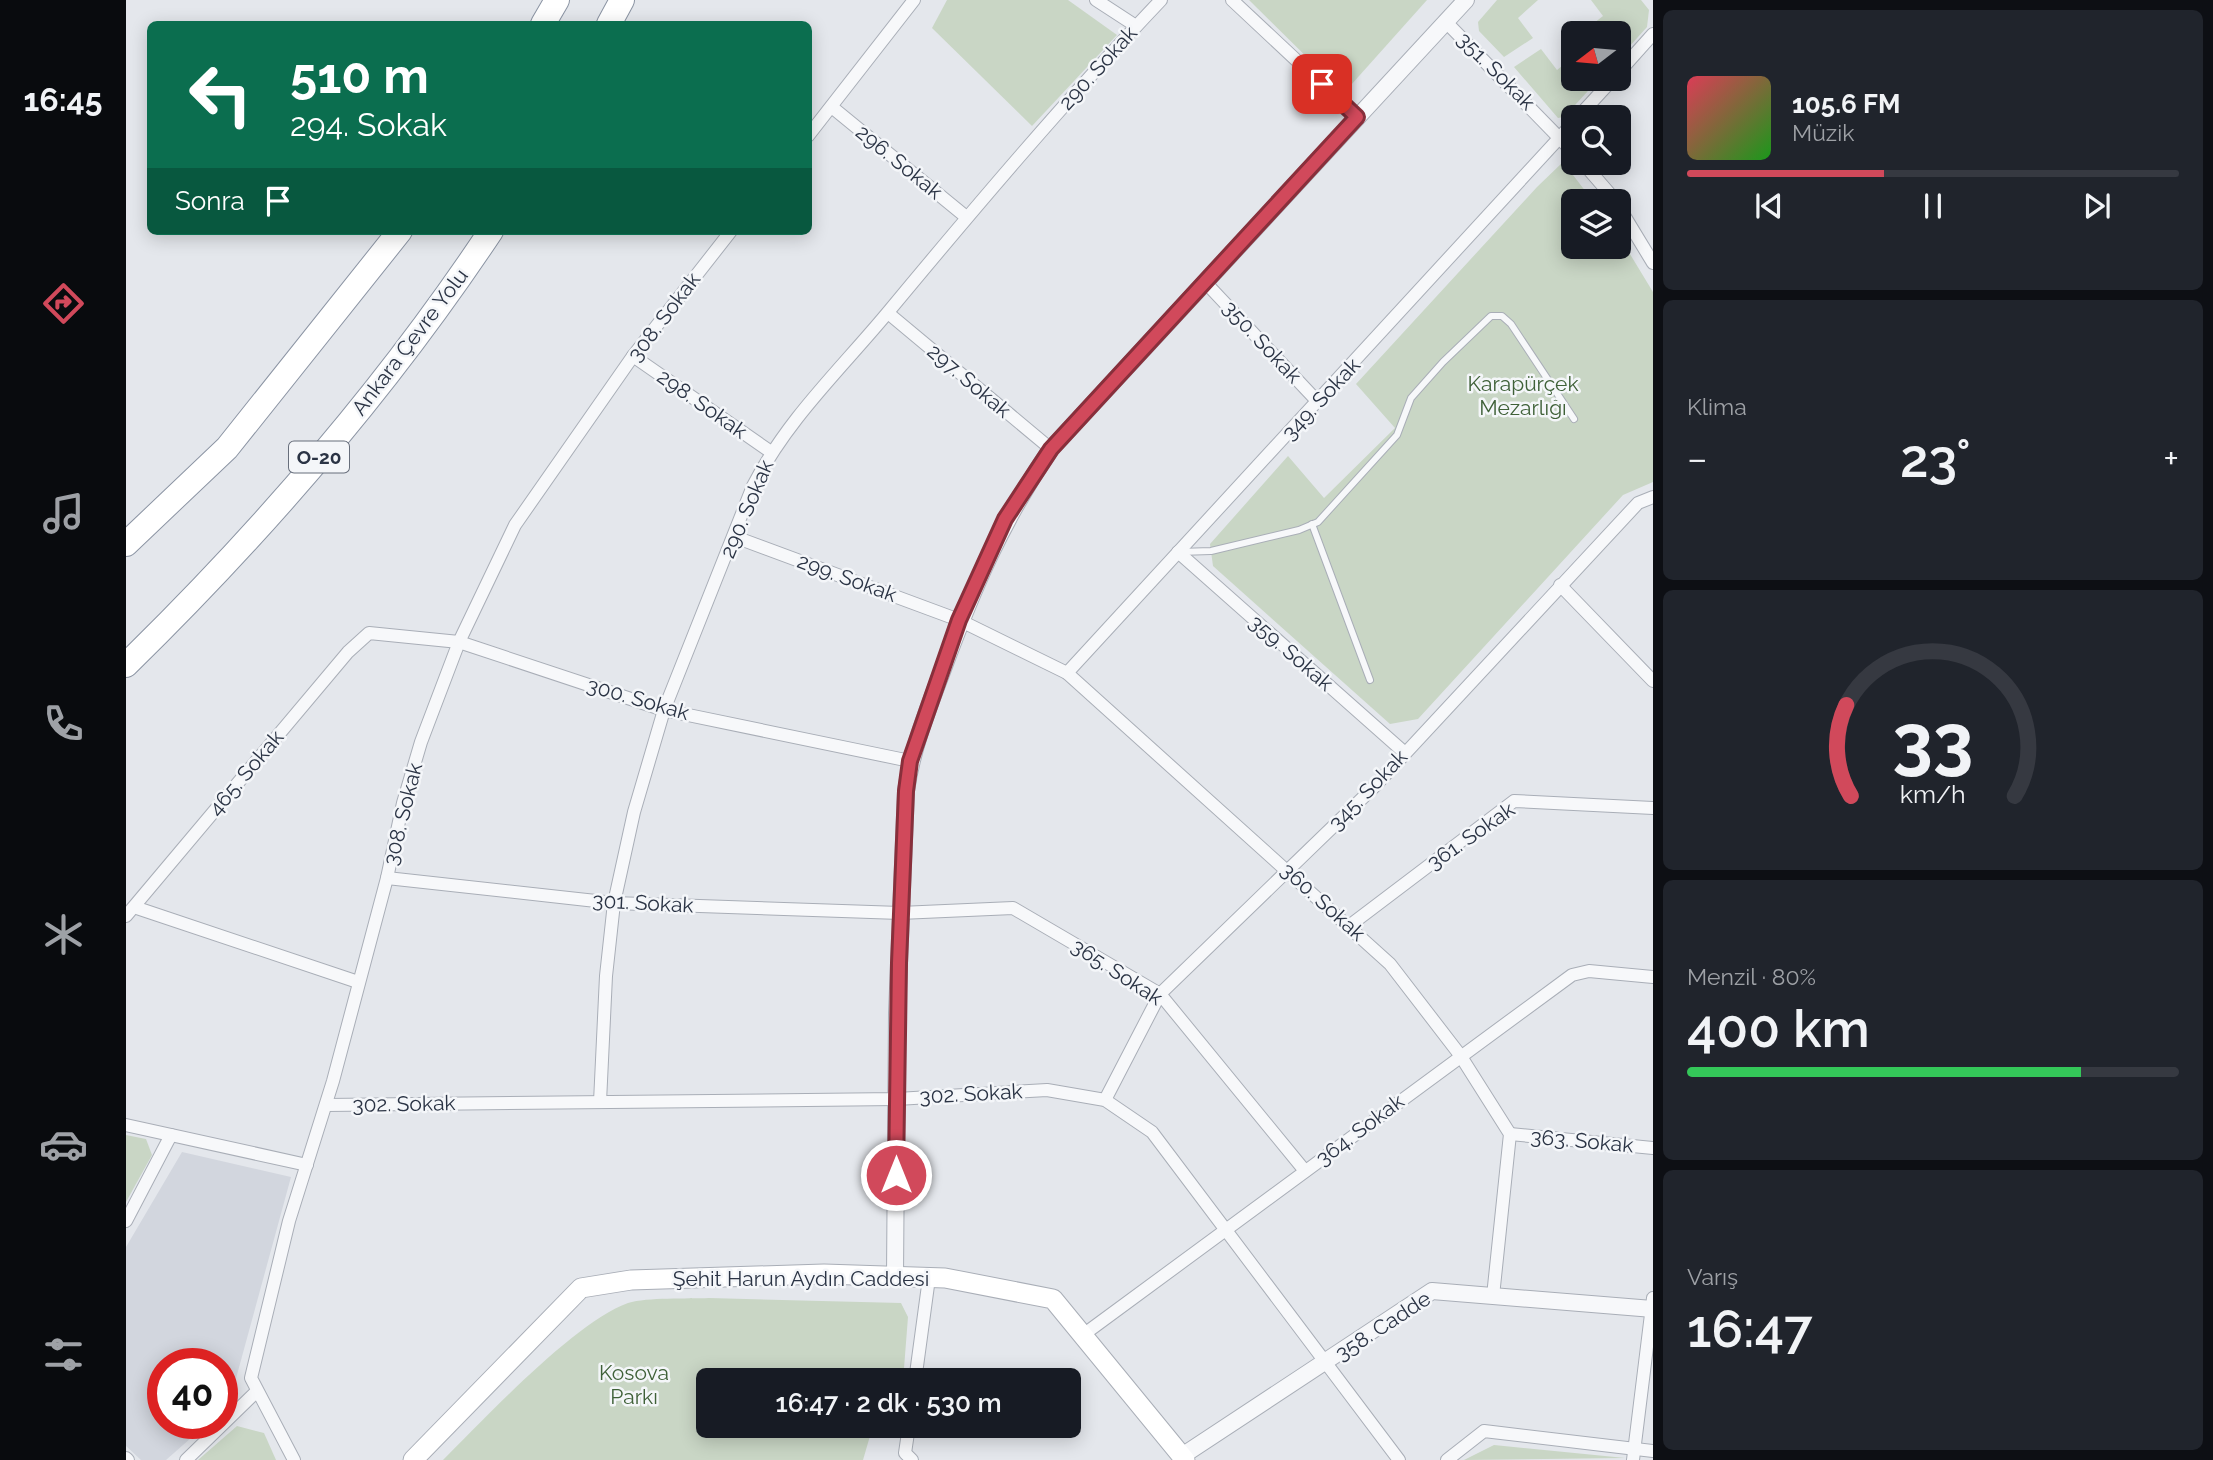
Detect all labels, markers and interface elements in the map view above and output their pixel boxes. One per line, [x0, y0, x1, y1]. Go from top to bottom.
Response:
street label: 290. Sokak [1053, 21, 1142, 115]
north arrow [1561, 21, 1631, 91]
map controls [1561, 21, 1631, 259]
street label: 351. Sokak [1452, 26, 1541, 115]
text: 510 m [290, 47, 429, 104]
icon: left [175, 49, 266, 140]
pin [1292, 54, 1352, 114]
icon: arrive [1303, 65, 1341, 103]
text: 16:45 [23, 81, 103, 118]
text: 105.6 FM [1792, 89, 1901, 119]
button: search [1561, 105, 1631, 175]
text: 294. Sokak [290, 106, 447, 143]
street label: 296. Sokak [851, 119, 948, 204]
text: Müzik [1792, 119, 1854, 146]
icon: arrive [259, 182, 297, 220]
text: Sonra [175, 186, 245, 216]
icon: previous [1750, 187, 1788, 225]
icon: pause [1914, 187, 1952, 225]
icon: next [2078, 187, 2116, 225]
button: layers [1561, 189, 1631, 259]
street label: Ankara Çevre Yolu [346, 263, 473, 420]
street label: 308. Sokak [622, 267, 705, 366]
icon: directions [39, 279, 88, 328]
street label: 350. Sokak [1218, 295, 1307, 388]
street label: 297. Sokak [923, 339, 1016, 423]
street label: 349. Sokak [1276, 352, 1365, 445]
street label: 298. Sokak [653, 364, 752, 444]
park label: Karapürçek Mezarlığı [1467, 371, 1579, 420]
text: Klima [1687, 393, 1747, 420]
text: 23° [1900, 428, 1971, 489]
text: − [1687, 436, 1707, 481]
text: + [2163, 436, 2179, 481]
road number: O-20 [289, 442, 349, 472]
street label: 290. Sokak [715, 456, 778, 562]
icon: music [39, 489, 88, 538]
street label: 299. Sokak [794, 548, 900, 607]
street label: 359. Sokak [1244, 609, 1338, 696]
street label: 300. Sokak [584, 672, 692, 725]
text: 33 [1892, 698, 1974, 783]
icon: phone [39, 699, 88, 748]
street label: 465. Sokak [203, 725, 289, 820]
street label: 345. Sokak [1323, 744, 1412, 835]
street label: 308. Sokak [378, 760, 427, 868]
text: km/h [1900, 779, 1966, 809]
street label: 361. Sokak [1422, 796, 1519, 875]
street label: 360. Sokak [1276, 857, 1371, 946]
street label: 301. Sokak [592, 887, 694, 918]
icon: climate [39, 910, 88, 959]
street label: 365. Sokak [1067, 933, 1168, 1010]
text: Menzil · 80% [1687, 963, 1816, 990]
text: 400 km [1687, 998, 1870, 1059]
street label: 302. Sokak [919, 1078, 1023, 1109]
street label: 364. Sokak [1311, 1088, 1409, 1171]
street label: 302. Sokak [352, 1090, 456, 1117]
icon: car [39, 1120, 88, 1169]
street label: 363. Sokak [1529, 1124, 1635, 1157]
position arrow [859, 1138, 933, 1212]
text: Varış [1687, 1263, 1738, 1290]
street label: Şehit Harun Aydın Caddesi [673, 1266, 929, 1291]
street label: 358. Cadde [1330, 1285, 1435, 1366]
text: 16:47 [1687, 1298, 1812, 1359]
icon: filters [39, 1330, 88, 1379]
speed limit sign: 40 [147, 1348, 238, 1439]
park label: Kosova Parkı [599, 1360, 669, 1409]
text: 16:47 · 2 dk · 530 m [775, 1388, 1002, 1418]

